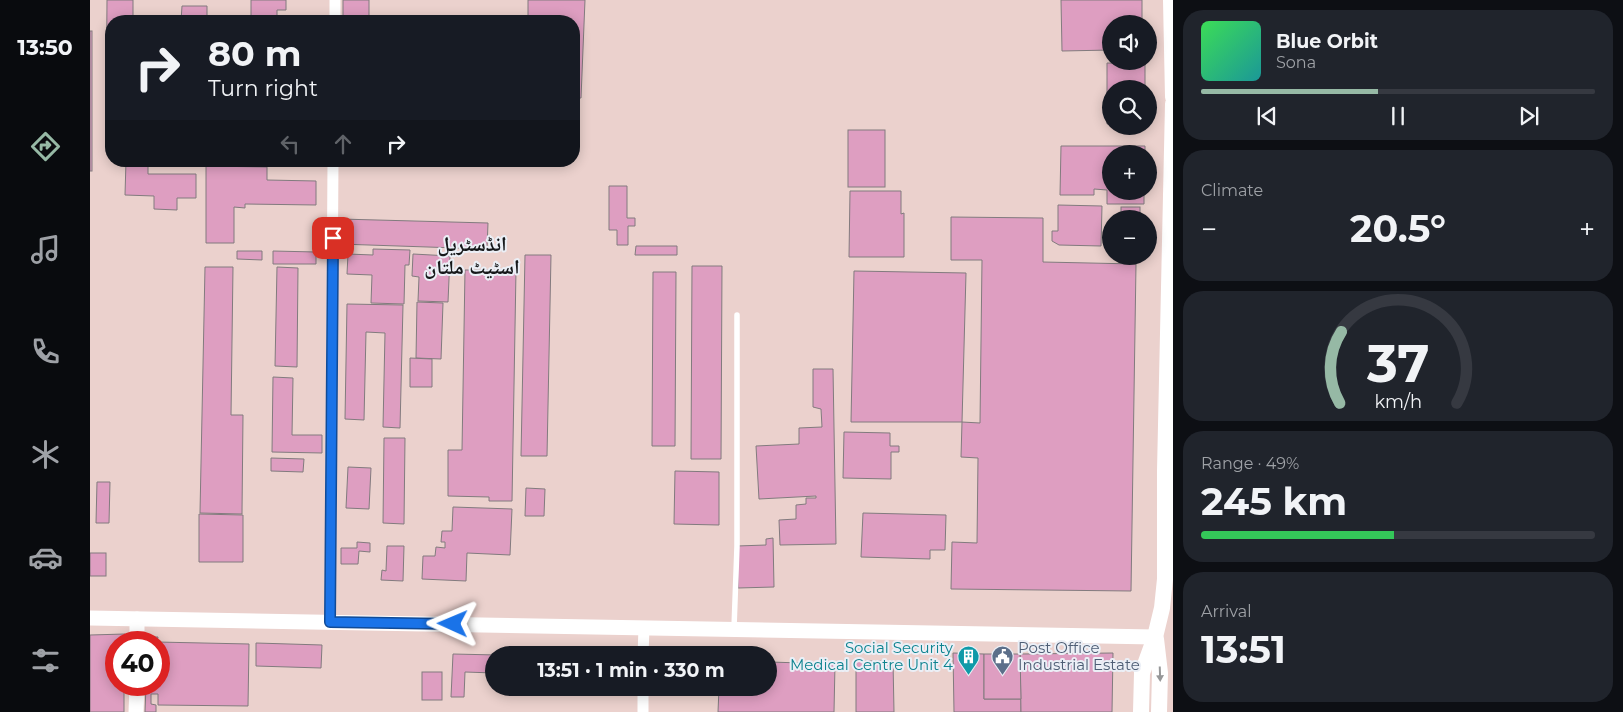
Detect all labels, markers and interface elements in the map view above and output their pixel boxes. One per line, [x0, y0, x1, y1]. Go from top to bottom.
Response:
map controls [1102, 15, 1157, 265]
button: sound [1102, 15, 1157, 70]
text: Blue Orbit [1276, 30, 1378, 53]
text: 80 m [208, 32, 302, 75]
text: 13:50 [17, 34, 73, 61]
icon: right [125, 35, 190, 100]
text: Sona [1276, 53, 1316, 72]
text: Turn right [208, 75, 318, 102]
button: search [1102, 80, 1157, 135]
icon: previous [1253, 102, 1281, 130]
icon: pause [1384, 102, 1412, 130]
icon: next [1515, 102, 1543, 130]
icon: directions [28, 129, 63, 164]
icon: left [276, 130, 304, 158]
icon: ahead [329, 130, 357, 158]
icon: right [382, 130, 410, 158]
button: + [1102, 145, 1157, 200]
text: Climate [1201, 181, 1263, 200]
text: 20.5° [1350, 205, 1446, 252]
button: − [1102, 210, 1157, 265]
text: − [1201, 212, 1217, 246]
text: + [1579, 212, 1595, 246]
pin [312, 217, 354, 259]
icon: arrive [319, 224, 347, 252]
icon: music [28, 232, 63, 267]
district label: انڈسٹریل اسٹیٹ ملتان [424, 232, 520, 279]
text: 37 [1366, 332, 1429, 395]
icon: phone [28, 334, 63, 369]
text: km/h [1374, 391, 1422, 412]
icon: climate [28, 437, 63, 472]
text: Range · 49% [1201, 454, 1299, 473]
text: 245 km [1201, 478, 1347, 525]
icon: car [28, 540, 63, 575]
position arrow [426, 597, 478, 649]
text: Arrival [1201, 602, 1251, 621]
text: 13:51 [1201, 626, 1286, 673]
speed limit sign: 40 [105, 631, 170, 696]
place label: Social Security Medical Centre Unit 4 [790, 638, 954, 674]
place label: Post Office Industrial Estate [1018, 638, 1140, 674]
icon: filters [28, 643, 63, 678]
building icon: Social Security Medical Centre Unit 4 [957, 645, 981, 676]
public building icon: Post Office Industrial Estate [990, 645, 1014, 676]
text: 13:51 · 1 min · 330 m [537, 659, 725, 682]
one-way arrow [1156, 667, 1164, 683]

